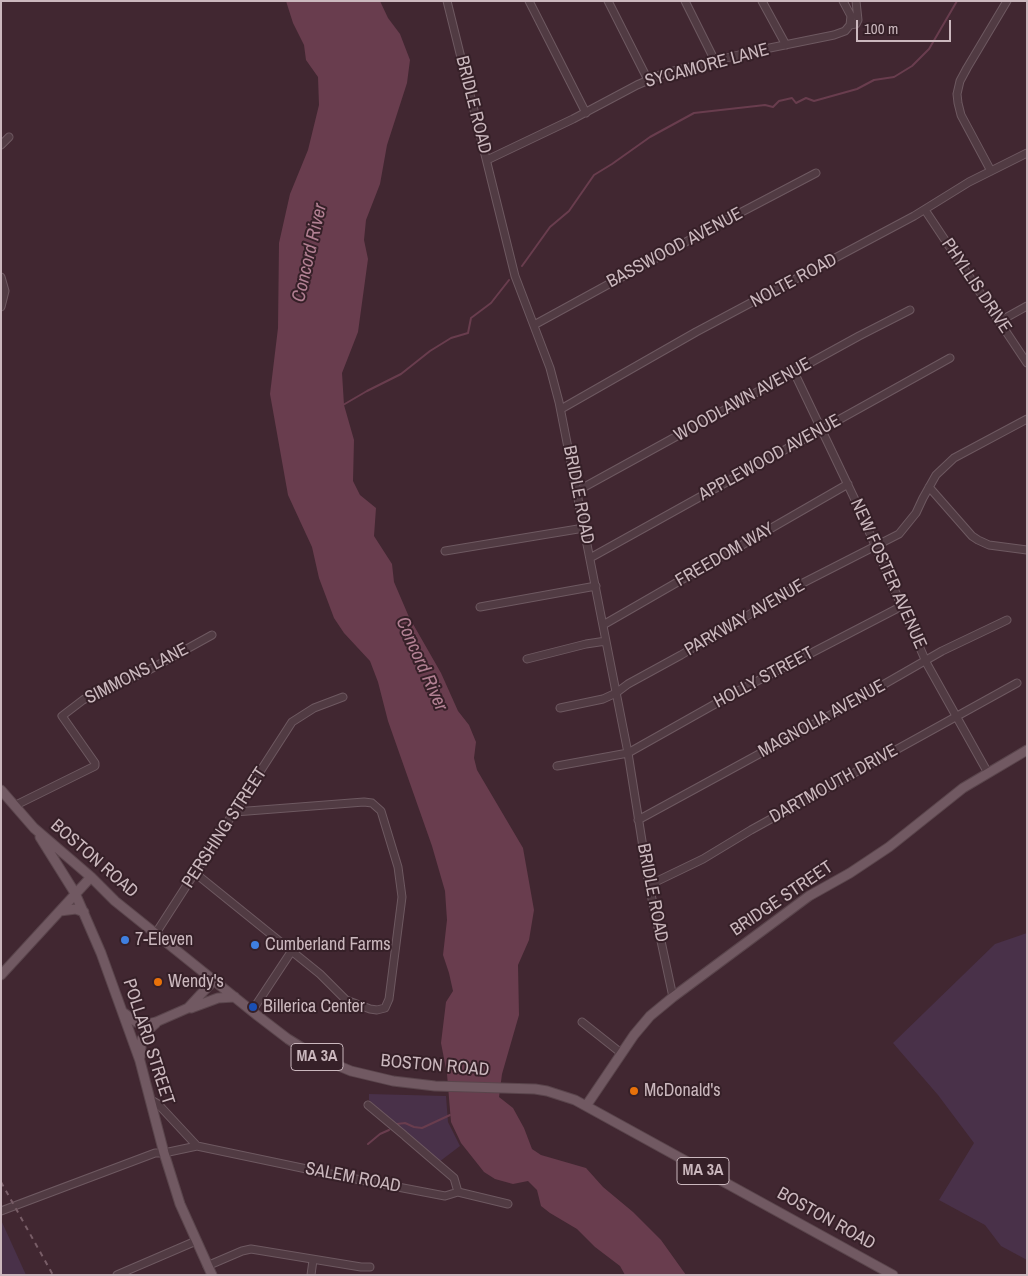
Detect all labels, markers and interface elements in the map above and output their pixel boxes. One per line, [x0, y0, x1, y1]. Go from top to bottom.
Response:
scale bar [858, 10, 953, 42]
text: 100 m [864, 18, 898, 39]
street label: SYCAMORE LANE [643, 39, 771, 93]
street label: BRIDLE ROAD [450, 54, 496, 156]
water label: Concord River [288, 202, 332, 304]
street label: BASSWOOD AVENUE [603, 203, 747, 293]
street label: PHYLLIS DRIVE [936, 234, 1016, 338]
street label: NOLTE ROAD [747, 249, 841, 313]
street label: WOODLAWN AVENUE [671, 353, 815, 447]
street label: APPLEWOOD AVENUE [695, 410, 845, 506]
street label: BRIDLE ROAD [558, 444, 598, 546]
street label: NEW FOSTER AVENUE [845, 496, 931, 652]
street label: FREEDOM WAY [672, 518, 778, 592]
street label: PARKWAY AVENUE [681, 575, 809, 661]
water label: Concord River [390, 613, 452, 715]
street label: SIMMONS LANE [82, 639, 192, 709]
street label: HOLLY STREET [711, 643, 817, 713]
street label: MAGNOLIA AVENUE [755, 675, 889, 763]
street label: DARTMOUTH DRIVE [766, 740, 902, 828]
street label: PERSHING STREET [178, 764, 272, 892]
street label: BOSTON ROAD [46, 815, 142, 903]
street label: BRIDLE ROAD [632, 842, 672, 944]
street label: BRIDGE STREET [727, 857, 837, 941]
place label: 7-Eleven [135, 929, 193, 951]
marker: 7-Eleven [119, 934, 131, 946]
place label: Cumberland Farms [265, 934, 391, 956]
marker: Cumberland Farms [249, 939, 261, 951]
place label: Wendy's [168, 971, 224, 993]
street label: POLLARD STREET [117, 976, 179, 1108]
marker: Wendy's [152, 976, 164, 988]
place label: Billerica Center [263, 996, 365, 1018]
marker: Billerica Center [247, 1001, 259, 1013]
road number: MA 3A [291, 1044, 343, 1070]
street label: BOSTON ROAD [380, 1050, 490, 1082]
place label: McDonald's [644, 1080, 721, 1102]
marker: McDonald's [628, 1085, 640, 1097]
street label: SALEM ROAD [303, 1158, 403, 1198]
road number: MA 3A [677, 1158, 729, 1184]
street label: BOSTON ROAD [773, 1183, 879, 1255]

